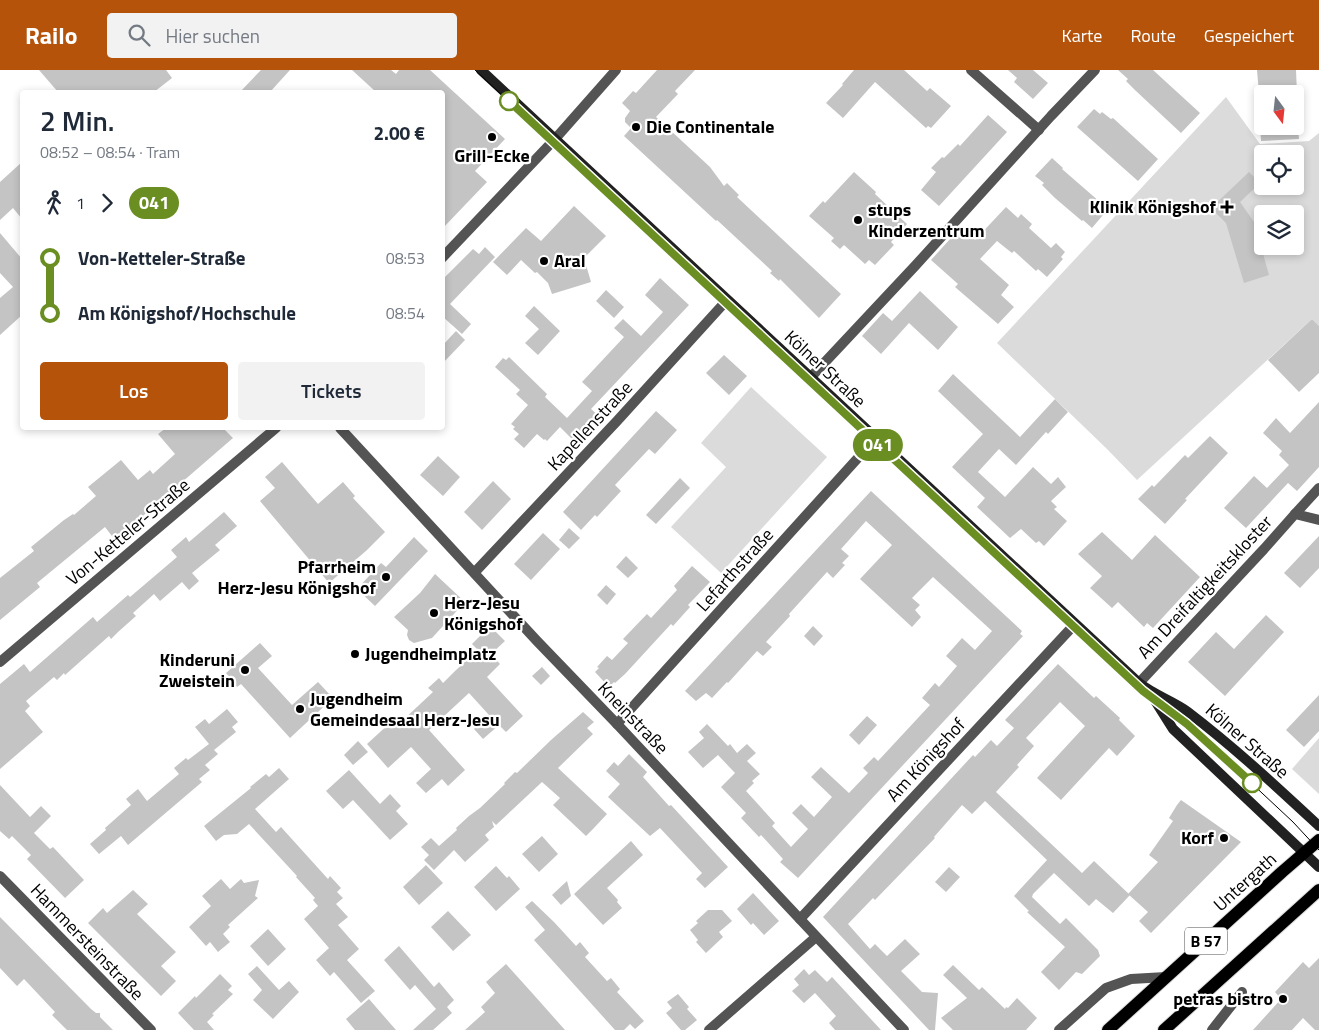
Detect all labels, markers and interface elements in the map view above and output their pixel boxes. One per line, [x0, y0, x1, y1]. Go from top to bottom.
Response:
search box [107, 13, 457, 58]
text: Railo [25, 17, 77, 53]
icon: search [125, 21, 153, 49]
text: Hier suchen [165, 21, 260, 50]
text: Karte [1061, 22, 1102, 49]
text: Route [1130, 22, 1176, 49]
text: Gespeichert [1204, 22, 1294, 49]
north arrow [1254, 85, 1304, 135]
map controls [1254, 85, 1304, 255]
unlabelled marker [499, 91, 519, 111]
text: 2 Min. [40, 99, 114, 142]
place label: Die Continentale [646, 113, 775, 140]
text: 2.00 € [373, 118, 425, 147]
marker: Die Continentale [630, 121, 642, 133]
marker: Grill-Ecke [486, 131, 498, 143]
text: 08:52 – 08:54 · Tram [40, 140, 180, 164]
place label: Grill-Ecke [454, 142, 530, 169]
button: locate [1254, 145, 1304, 195]
icon: walk [40, 189, 68, 217]
icon: forward [93, 189, 121, 217]
text: 041 [139, 189, 169, 216]
text: 1 [76, 191, 85, 215]
place label: Klinik Königshof [1089, 193, 1217, 220]
place label: stups Kinderzentrum [868, 196, 985, 244]
marker: Klinik Königshof [1220, 200, 1234, 214]
button: layers [1254, 205, 1304, 255]
marker: stups Kinderzentrum [852, 214, 864, 226]
text: Von-Ketteler-Straße [78, 243, 245, 272]
text: 08:53 [386, 246, 425, 270]
place label: Aral [554, 247, 586, 274]
marker: Aral [538, 255, 550, 267]
text: Am Königshof/Hochschule [78, 298, 296, 327]
text: 08:54 [386, 301, 425, 325]
street label: Kölner Straße [778, 324, 872, 414]
button: Los [40, 362, 228, 420]
button: Tickets [238, 362, 425, 420]
street label: Kapellenstraße [541, 375, 638, 477]
line badge: 041 [849, 429, 907, 461]
text: 041 [863, 431, 893, 458]
street label: Von-Ketteler-Straße [60, 472, 195, 592]
street label: Am Dreifaltigkeitskloster [1131, 509, 1278, 664]
street label: Lefarthstraße [690, 522, 780, 617]
place label: Pfarrheim Herz-Jesu Königshof [218, 553, 377, 601]
marker: Pfarrheim Herz-Jesu Königshof [380, 571, 392, 583]
place label: Herz-Jesu Königshof [444, 589, 523, 637]
marker: Herz-Jesu Königshof [428, 607, 440, 619]
place label: Jugendheimplatz [365, 640, 496, 667]
place label: Kinderuni Zweistein [159, 646, 235, 694]
marker: Jugendheimplatz [349, 648, 361, 660]
marker: Kinderuni Zweistein [239, 664, 251, 676]
street label: Kneinstraße [592, 675, 675, 760]
place label: Jugendheim Gemeindesaal Herz-Jesu [310, 685, 500, 733]
street label: Kölner Straße [1200, 697, 1295, 785]
marker: Jugendheim Gemeindesaal Herz-Jesu [294, 703, 306, 715]
street label: Am Königshof [880, 712, 972, 807]
unlabelled marker [1242, 773, 1262, 793]
place label: Korf [1181, 824, 1215, 851]
marker: Korf [1218, 832, 1230, 844]
street label: Untergath [1207, 846, 1282, 917]
street label: Hammersteinstraße [24, 877, 150, 1006]
road number: B 57 [1185, 928, 1227, 954]
place label: petras bistro [1173, 985, 1273, 1012]
marker: petras bistro [1277, 993, 1289, 1005]

